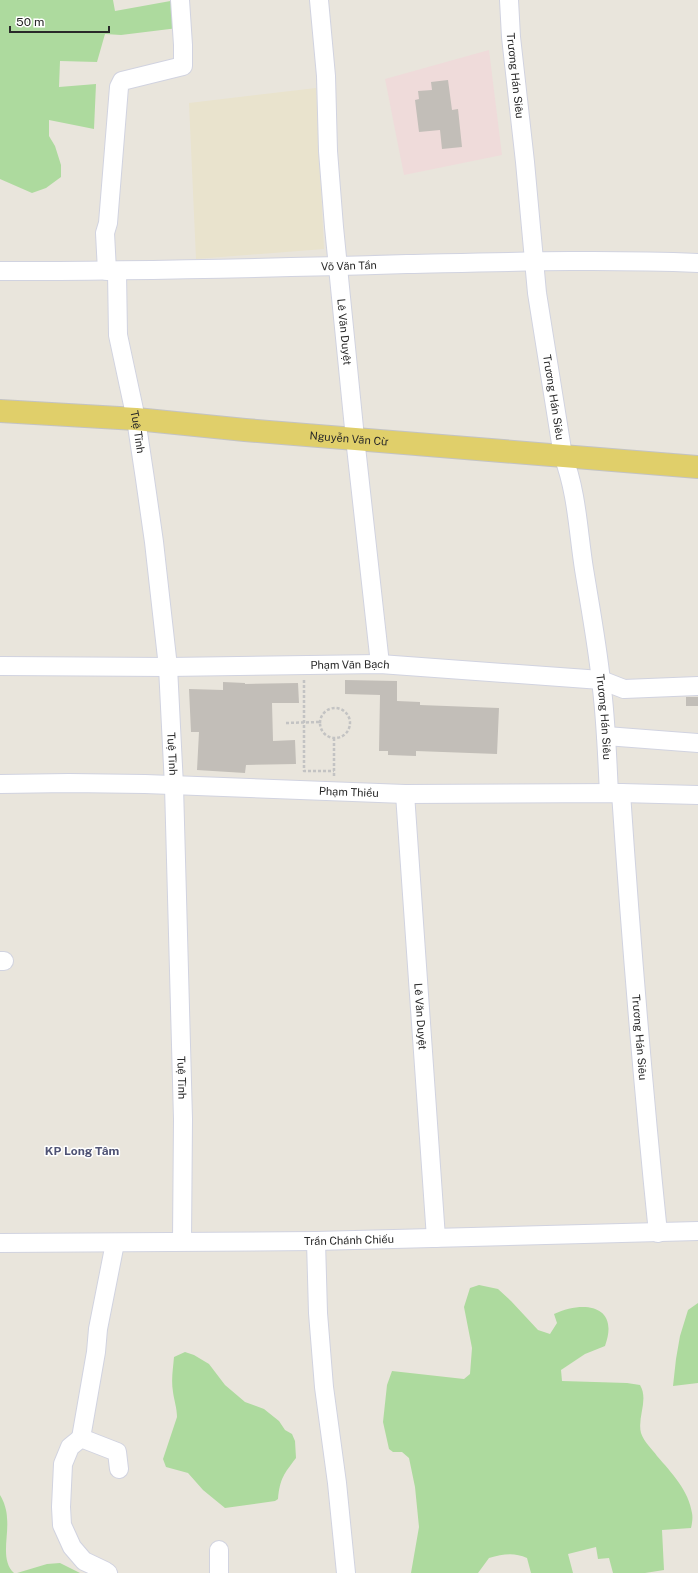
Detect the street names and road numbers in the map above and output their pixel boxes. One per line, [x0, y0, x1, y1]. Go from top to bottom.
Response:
street label: Trương Hán Siêu [505, 33, 526, 119]
street label: Võ Văn Tần [321, 259, 377, 272]
street label: Lê Văn Duyệt [335, 298, 354, 366]
street label: Trương Hán Siêu [541, 354, 566, 441]
street label: Tuệ Tĩnh [128, 409, 147, 454]
street label: Nguyễn Văn Cừ [309, 429, 390, 448]
street label: Phạm Văn Bạch [310, 658, 390, 671]
street label: Trương Hán Siêu [594, 673, 613, 760]
street label: Tuệ Tĩnh [165, 732, 179, 776]
street label: Phạm Thiều [319, 785, 379, 799]
street label: Lê Văn Duyệt [412, 983, 429, 1050]
street label: Trương Hán Siêu [630, 994, 649, 1081]
street label: Tuệ Tĩnh [175, 1056, 188, 1099]
street label: Trần Chánh Chiếu [304, 1233, 394, 1247]

